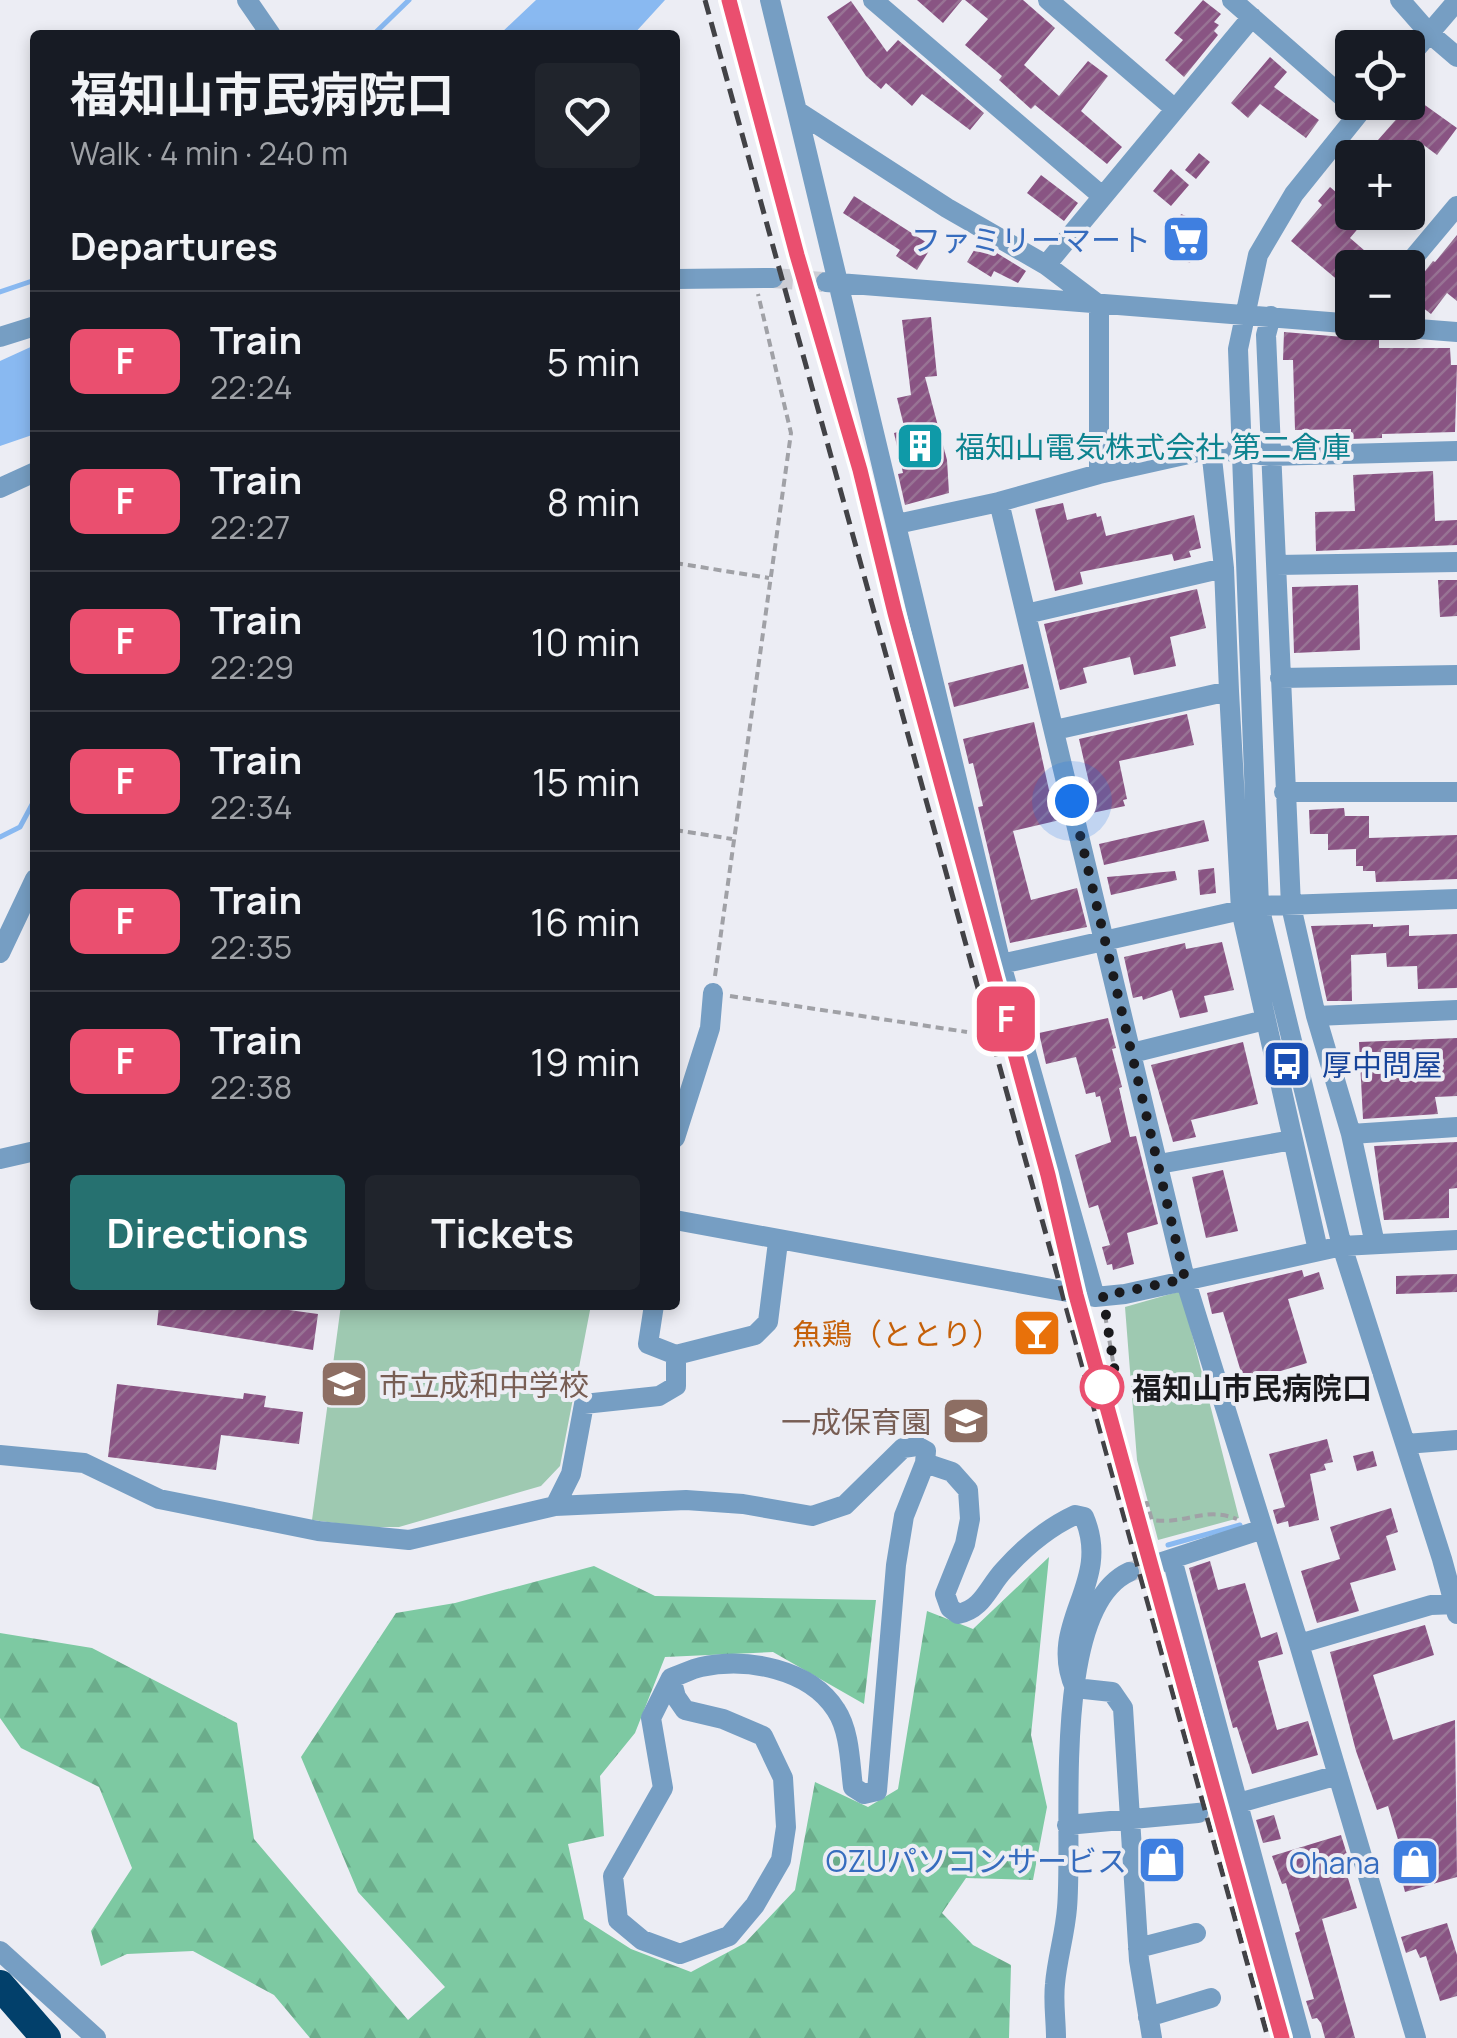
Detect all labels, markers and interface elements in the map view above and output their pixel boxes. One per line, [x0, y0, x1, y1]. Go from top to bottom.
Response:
map controls [1335, 30, 1425, 340]
button: locate [1335, 30, 1425, 120]
text: 福知山市民病院口 [70, 61, 454, 126]
button: heart [535, 63, 640, 168]
text: Walk · 4 min · 240 m [70, 131, 348, 175]
button: + [1335, 140, 1425, 230]
supermarket icon: ファミリーマート [1160, 213, 1212, 265]
text: Departures [70, 219, 278, 271]
place label: ファミリーマート [911, 219, 1151, 260]
button: − [1335, 250, 1425, 340]
text: Train [210, 313, 302, 365]
text: 5 min [547, 335, 640, 387]
text: F [116, 337, 134, 385]
text: 22:24 [210, 365, 293, 409]
building icon: 福知山電気株式会社 第二倉庫 [894, 420, 946, 472]
place label: 福知山電気株式会社 第二倉庫 [955, 426, 1351, 467]
text: Train [210, 453, 302, 505]
text: 8 min [547, 475, 640, 527]
text: F [116, 477, 134, 525]
text: 22:27 [210, 505, 290, 549]
text: Train [210, 593, 302, 645]
text: 10 min [531, 615, 640, 667]
text: F [116, 617, 134, 665]
text: 22:29 [210, 645, 294, 689]
text: Train [210, 733, 302, 785]
text: 15 min [532, 755, 640, 807]
text: F [116, 757, 134, 805]
your location [1047, 776, 1097, 826]
text: 22:34 [210, 785, 293, 829]
text: Train [210, 873, 302, 925]
text: 16 min [530, 895, 640, 947]
text: F [116, 897, 134, 945]
text: 22:35 [210, 925, 292, 969]
line badge: F [974, 986, 1038, 1052]
text: F [997, 995, 1015, 1043]
text: Train [210, 1013, 302, 1065]
text: 19 min [530, 1035, 640, 1087]
text: F [116, 1037, 134, 1085]
bus stop icon: 厚中問屋 [1261, 1038, 1313, 1090]
place label: 厚中問屋 [1322, 1044, 1442, 1085]
text: 22:38 [210, 1065, 292, 1109]
button: Directions [70, 1175, 345, 1290]
button: Tickets [365, 1175, 640, 1290]
bar icon: 魚鶏（ととり） [1011, 1307, 1063, 1359]
place label: 魚鶏（ととり） [792, 1313, 1002, 1354]
school or university icon: 市立成和中学校 [318, 1358, 370, 1410]
place label: 市立成和中学校 [379, 1364, 589, 1405]
marker: 福知山市民病院口 [1081, 1366, 1123, 1408]
place label: 福知山市民病院口 [1132, 1367, 1372, 1408]
school or university icon: 一成保育園 [940, 1395, 992, 1447]
place label: 一成保育園 [781, 1401, 931, 1442]
shop icon: OZUパソコンサービス [1136, 1834, 1188, 1886]
shop icon: Ohana [1389, 1836, 1441, 1888]
place label: OZUパソコンサービス [826, 1840, 1127, 1881]
place label: Ohana [1289, 1842, 1380, 1883]

